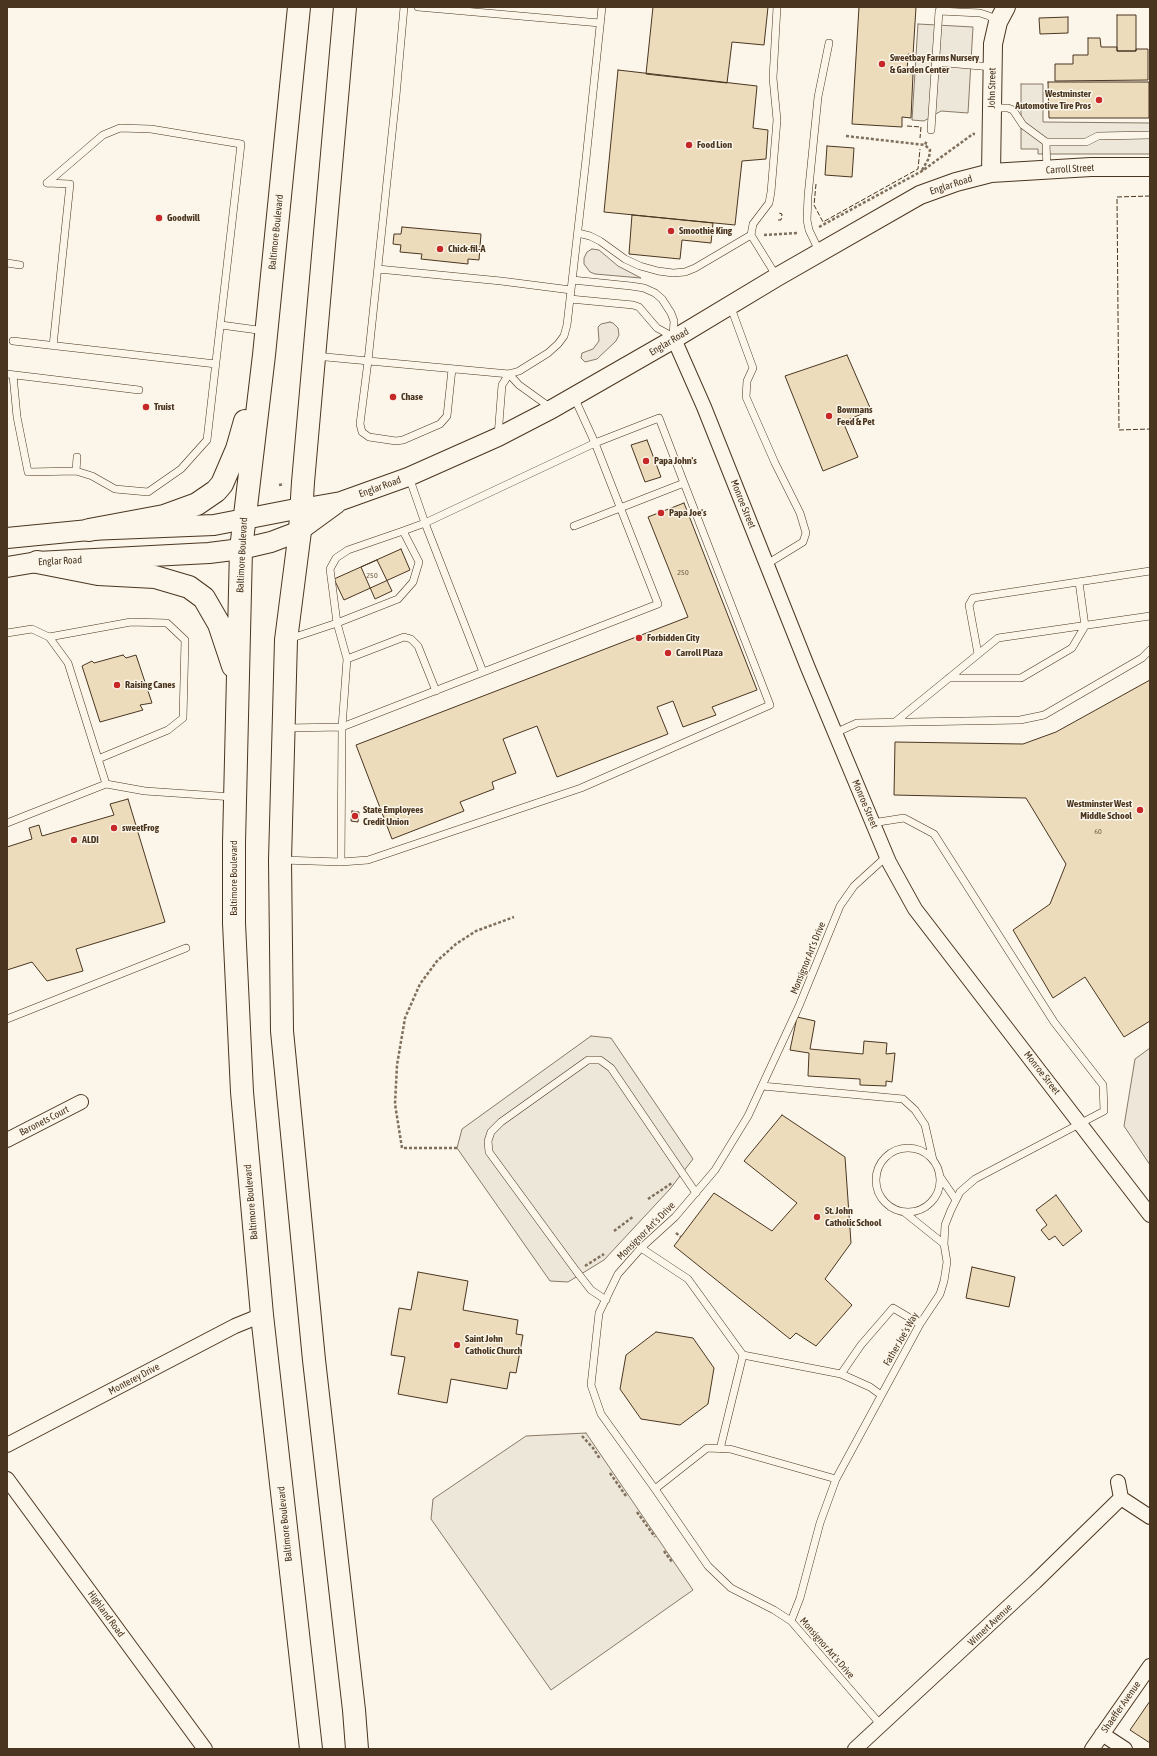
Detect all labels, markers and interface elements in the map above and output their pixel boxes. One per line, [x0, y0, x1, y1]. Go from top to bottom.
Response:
place label: Sweetbay Farms Nursery & Garden Center [890, 52, 979, 76]
marker: Sweetbay Farms Nursery & Garden Center [877, 59, 887, 69]
street label: John Street [986, 67, 998, 109]
place label: Westminster Automotive Tire Pros [1015, 88, 1091, 112]
marker: Westminster Automotive Tire Pros [1094, 95, 1104, 105]
place label: Food Lion [697, 139, 732, 151]
marker: Food Lion [684, 140, 694, 150]
street label: Carroll Street [1046, 162, 1094, 176]
street label: Englar Road [928, 172, 974, 198]
street label: Baltimore Boulevard [266, 194, 286, 270]
place label: Goodwill [167, 212, 200, 224]
marker: Goodwill [154, 213, 164, 223]
place label: Smoothie King [679, 225, 732, 237]
marker: Smoothie King [666, 226, 676, 236]
place label: Chick-fil-A [448, 243, 485, 255]
marker: Chick-fil-A [435, 244, 445, 254]
street label: Englar Road [647, 325, 691, 359]
place label: Chase [401, 391, 423, 403]
marker: Chase [388, 392, 398, 402]
place label: Truist [154, 401, 174, 413]
marker: Truist [141, 402, 151, 412]
place label: Bowmans Feed & Pet [837, 404, 875, 428]
marker: Bowmans Feed & Pet [824, 411, 834, 421]
place label: Papa John's [654, 455, 697, 467]
marker: Papa John's [641, 456, 651, 466]
street label: Englar Road [357, 474, 403, 500]
street label: Monroe Street [728, 478, 758, 530]
place label: Papa Joe's [669, 507, 706, 519]
marker: Papa Joe's [656, 508, 666, 518]
street label: Baltimore Boulevard [234, 517, 250, 593]
street label: Englar Road [38, 554, 82, 568]
house number: 250 [677, 567, 689, 577]
house number: 250 [366, 570, 378, 580]
place label: Forbidden City [647, 632, 700, 644]
marker: Forbidden City [634, 633, 644, 643]
place label: Carroll Plaza [676, 647, 723, 659]
marker: Carroll Plaza [663, 648, 673, 658]
place label: Raising Canes [125, 679, 175, 691]
marker: Raising Canes [112, 680, 122, 690]
street label: Monroe Street [849, 778, 881, 830]
place label: Westminster West Middle School [1067, 798, 1132, 822]
place label: State Employees Credit Union [363, 804, 423, 828]
marker: Westminster West Middle School [1135, 805, 1145, 815]
marker: State Employees Credit Union [350, 811, 360, 821]
place label: sweetFrog [122, 822, 159, 834]
marker: sweetFrog [109, 823, 119, 833]
house number: 60 [1094, 826, 1102, 836]
place label: ALDI [82, 834, 99, 846]
marker: ALDI [69, 835, 79, 845]
street label: Baltimore Boulevard [228, 840, 240, 916]
street label: Monsignor Art’s Drive [788, 920, 828, 996]
street label: Monroe Street [1021, 1049, 1063, 1097]
street label: Baronets Court [17, 1103, 71, 1139]
street label: Baltimore Boulevard [242, 1164, 260, 1240]
street label: Monsignor Art’s Drive [615, 1200, 677, 1262]
place label: St. John Catholic School [825, 1205, 881, 1228]
marker: St. John Catholic School [812, 1212, 822, 1222]
street label: Father Joe’s Way [881, 1310, 921, 1368]
place label: Saint John Catholic Church [465, 1333, 522, 1356]
marker: Saint John Catholic Church [452, 1340, 462, 1350]
street label: Monterey Drive [107, 1361, 161, 1397]
street label: Baltimore Boulevard [275, 1486, 295, 1562]
street label: Highland Road [85, 1588, 127, 1640]
street label: Wimert Avenue [965, 1601, 1015, 1649]
street label: Monsignor Art’s Drive [797, 1615, 857, 1681]
street label: Shaeffer Avenue [1099, 1679, 1143, 1735]

